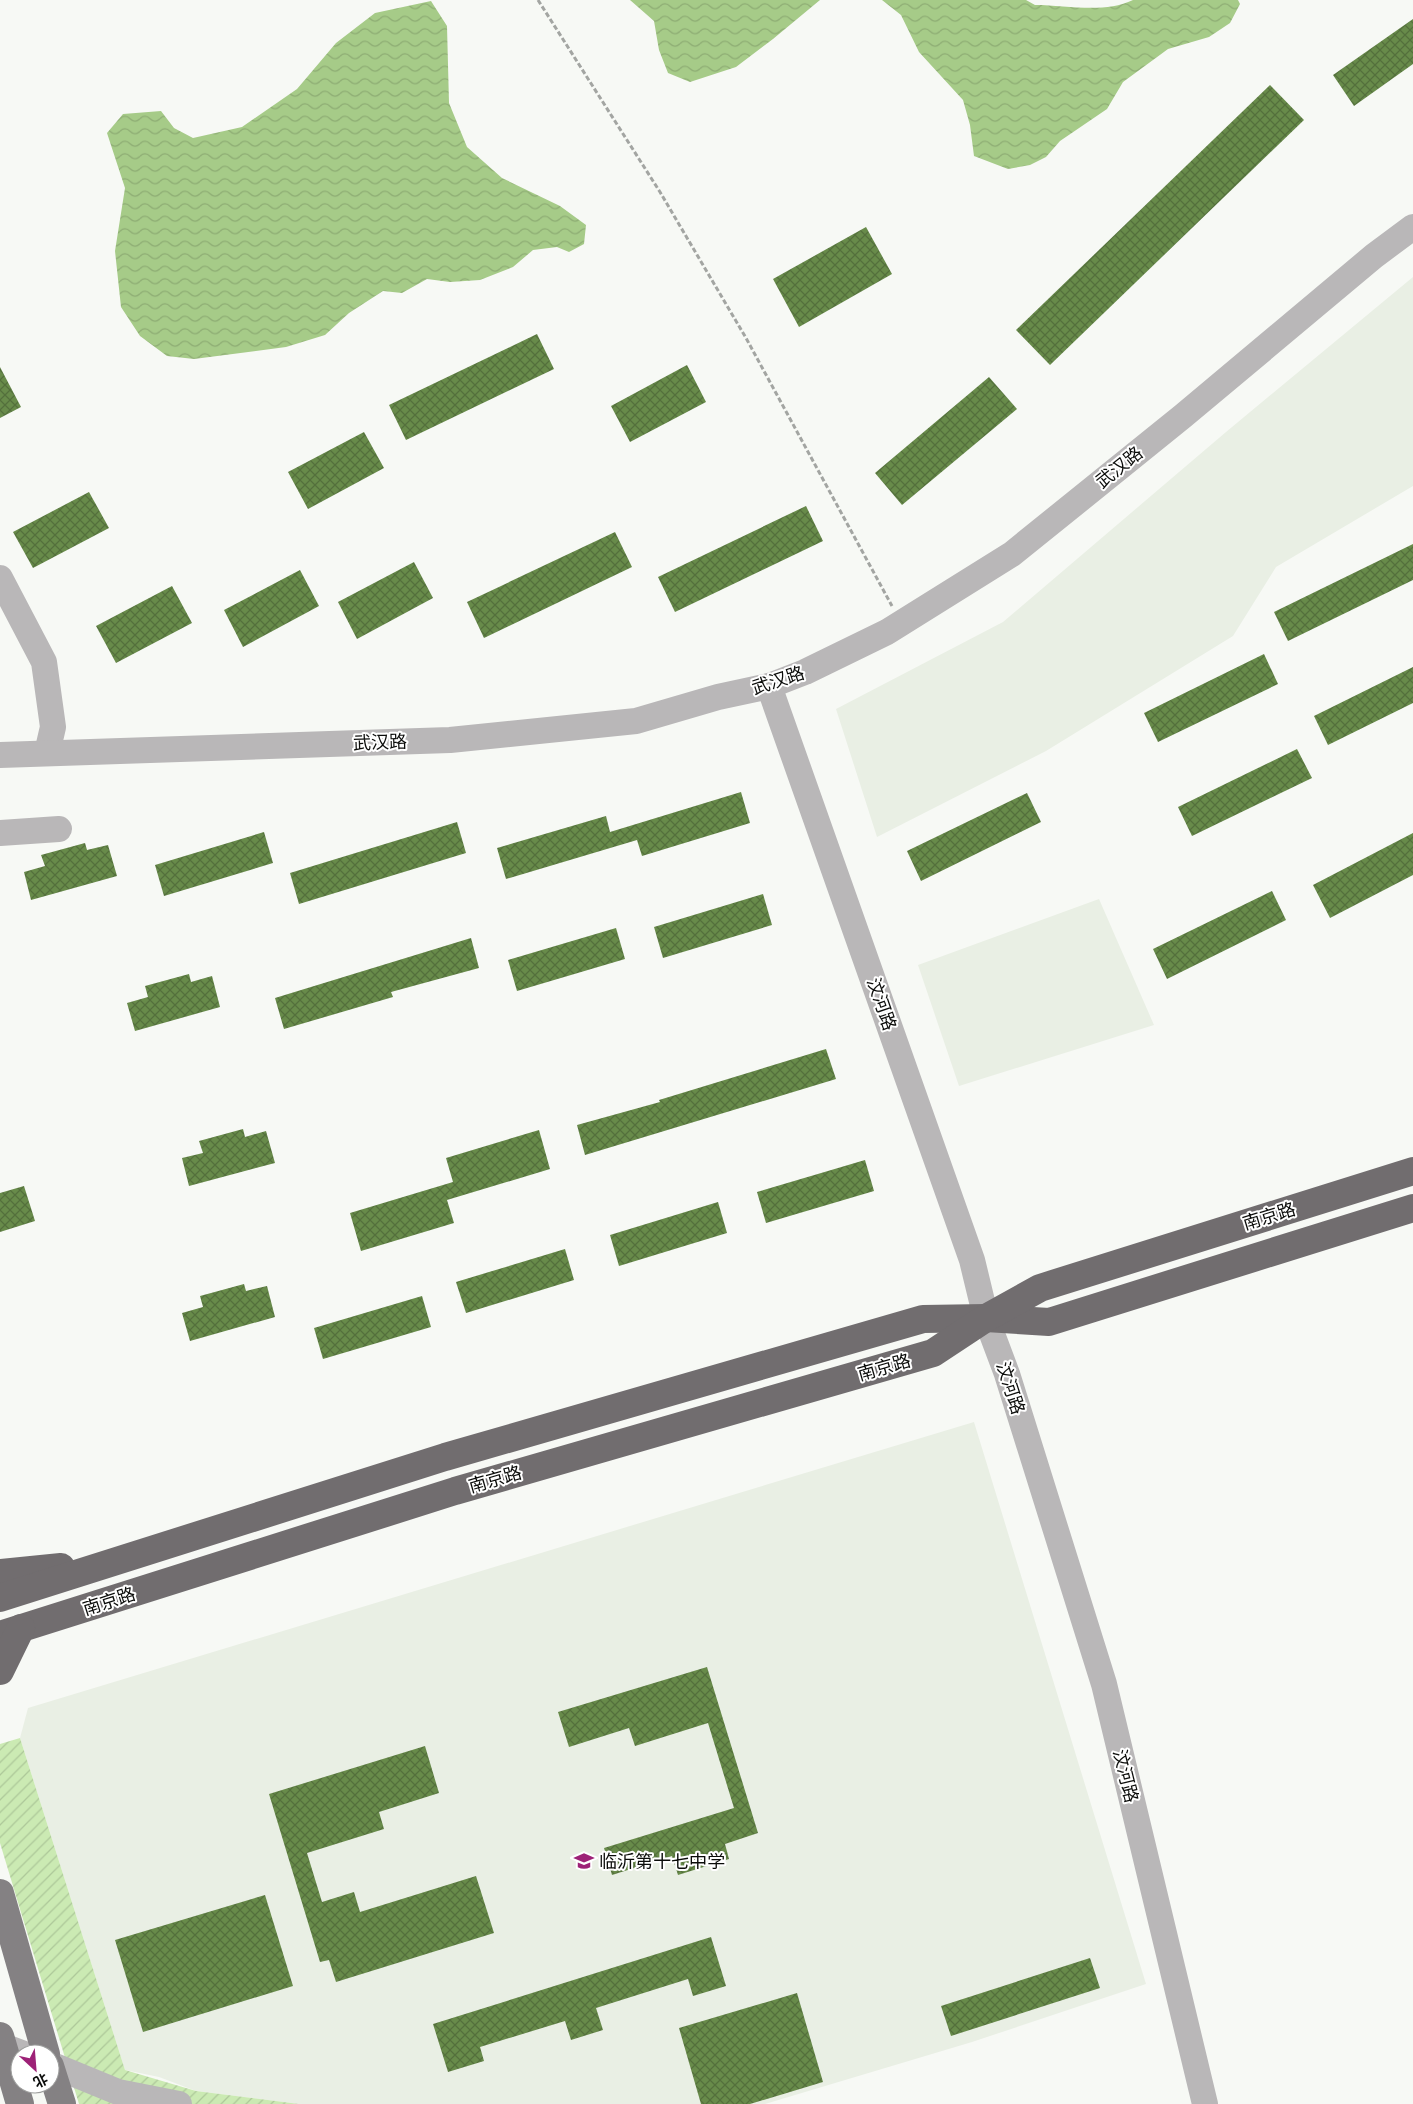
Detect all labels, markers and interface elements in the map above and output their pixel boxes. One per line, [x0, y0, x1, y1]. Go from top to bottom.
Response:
street label: 武汉路 [1091, 442, 1147, 492]
street label: 武汉路 [749, 662, 807, 698]
street label: 武汉路 [353, 731, 407, 753]
street label: 汶河路 [863, 975, 901, 1033]
street label: 南京路 [1240, 1198, 1298, 1234]
street label: 南京路 [855, 1349, 913, 1385]
street label: 汶河路 [993, 1359, 1029, 1417]
street label: 南京路 [466, 1461, 524, 1497]
street label: 南京路 [80, 1583, 138, 1619]
street label: 汶河路 [1109, 1747, 1143, 1805]
school or university icon: 临沂第十七中学 [573, 1850, 595, 1872]
place label: 临沂第十七中学 [599, 1851, 725, 1872]
north arrow [10, 2044, 60, 2094]
text: 北 [31, 2070, 50, 2091]

